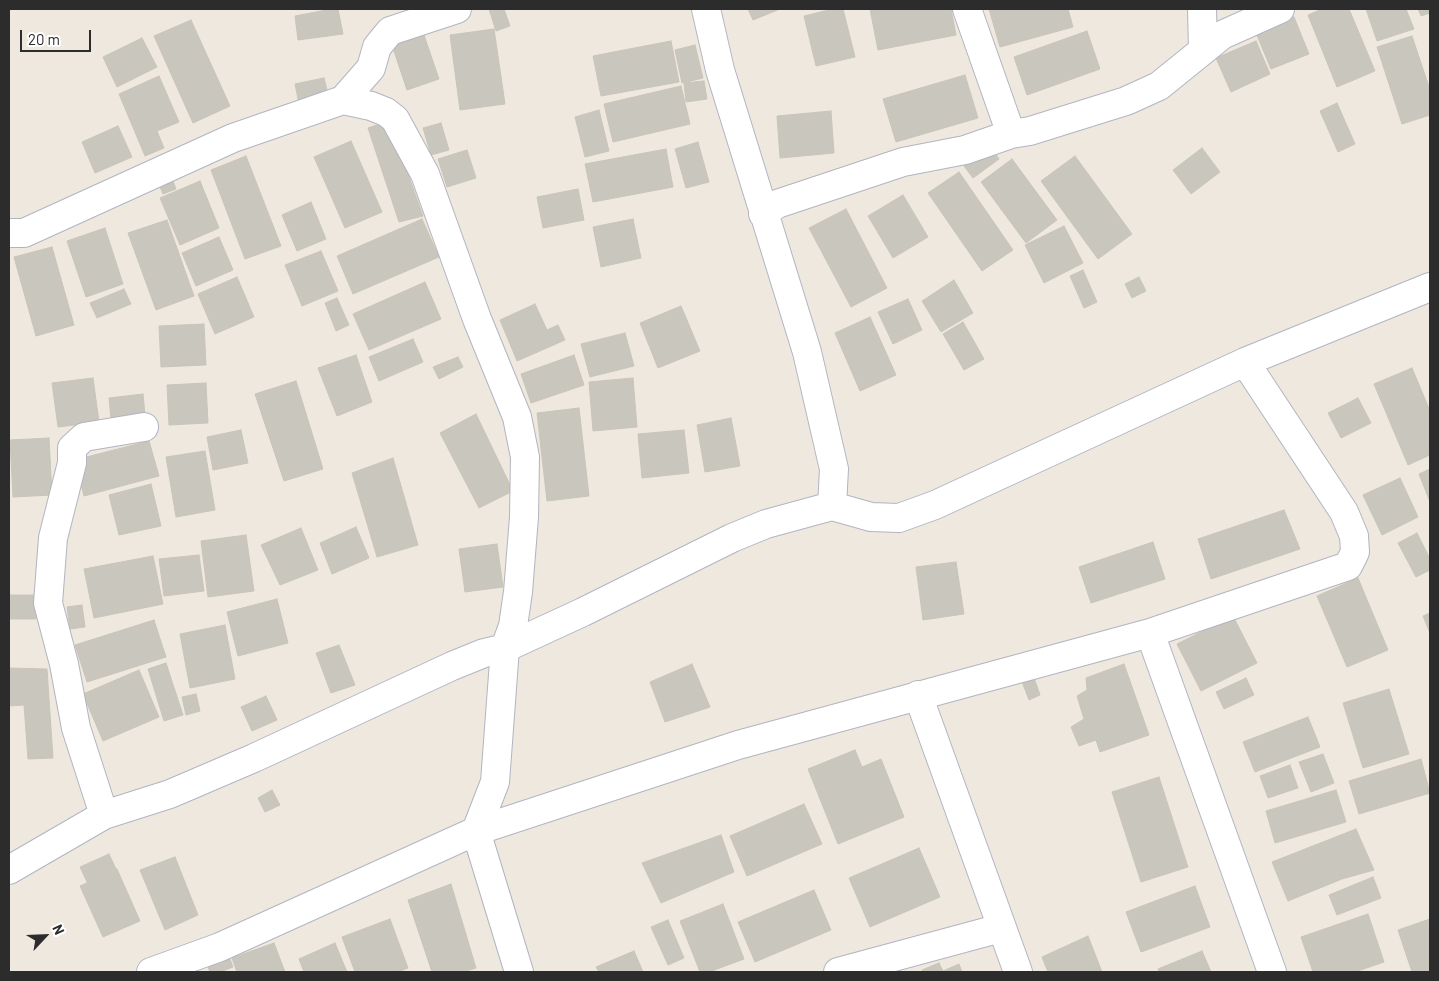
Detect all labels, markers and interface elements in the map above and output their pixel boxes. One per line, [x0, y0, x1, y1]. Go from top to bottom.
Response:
scale bar [22, 20, 94, 52]
text: 20 m [28, 30, 60, 48]
north arrow [20, 911, 70, 961]
text: N [49, 922, 69, 937]

